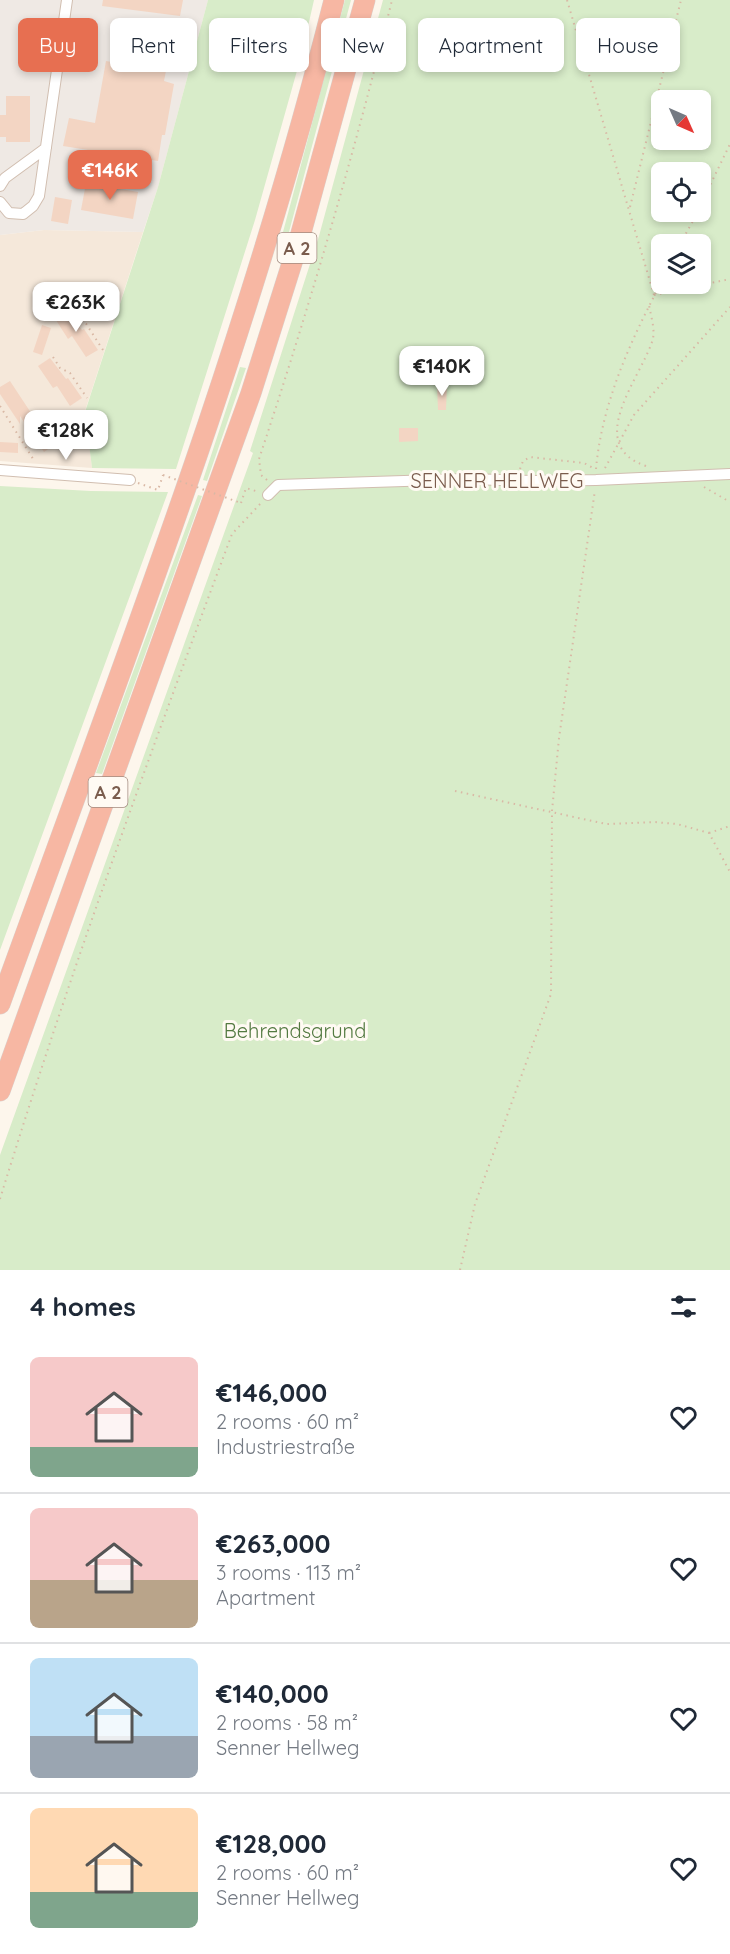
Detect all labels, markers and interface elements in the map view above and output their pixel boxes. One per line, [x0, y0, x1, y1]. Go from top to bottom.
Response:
chip: Buy [18, 18, 98, 72]
chip: Rent [110, 18, 197, 72]
chip: Filters [209, 18, 309, 72]
chip: New [321, 18, 406, 72]
chip: Apartment [418, 18, 564, 72]
chip: House [576, 18, 680, 72]
north arrow [651, 90, 711, 150]
map controls [651, 90, 711, 294]
pin: €146K [68, 150, 152, 201]
text: €146K [82, 157, 138, 182]
button: locate [651, 162, 711, 222]
road number: A 2 [278, 233, 316, 263]
button: layers [651, 234, 711, 294]
pin: €263K [34, 282, 118, 333]
text: €263K [47, 289, 105, 314]
pin: €140K [400, 346, 484, 397]
text: €140K [413, 353, 471, 378]
pin: €128K [24, 410, 108, 461]
text: €128K [38, 417, 94, 442]
street label: SENNER HELLWEG [411, 468, 583, 493]
road number: A 2 [88, 777, 128, 807]
park label: Behrendsgrund [224, 1018, 366, 1043]
text: 4 homes [30, 1290, 136, 1323]
icon: filters [667, 1290, 700, 1323]
text: €146,000 [216, 1376, 327, 1409]
icon: home [78, 1381, 150, 1453]
icon: heart [667, 1401, 700, 1434]
text: 2 rooms · 60 m² [216, 1409, 359, 1434]
text: Industriestraße [216, 1434, 355, 1459]
text: €263,000 [216, 1527, 330, 1560]
icon: home [78, 1532, 150, 1604]
icon: heart [667, 1552, 700, 1585]
text: 3 rooms · 113 m² [216, 1560, 361, 1585]
text: Apartment [216, 1585, 316, 1610]
text: €140,000 [216, 1677, 329, 1710]
icon: home [78, 1682, 150, 1754]
icon: heart [667, 1702, 700, 1735]
text: 2 rooms · 58 m² [216, 1710, 358, 1735]
text: Senner Hellweg [216, 1735, 359, 1760]
text: €128,000 [216, 1827, 327, 1860]
icon: home [78, 1832, 150, 1904]
icon: heart [667, 1852, 700, 1885]
text: 2 rooms · 60 m² [216, 1860, 359, 1885]
text: Senner Hellweg [216, 1885, 359, 1910]

